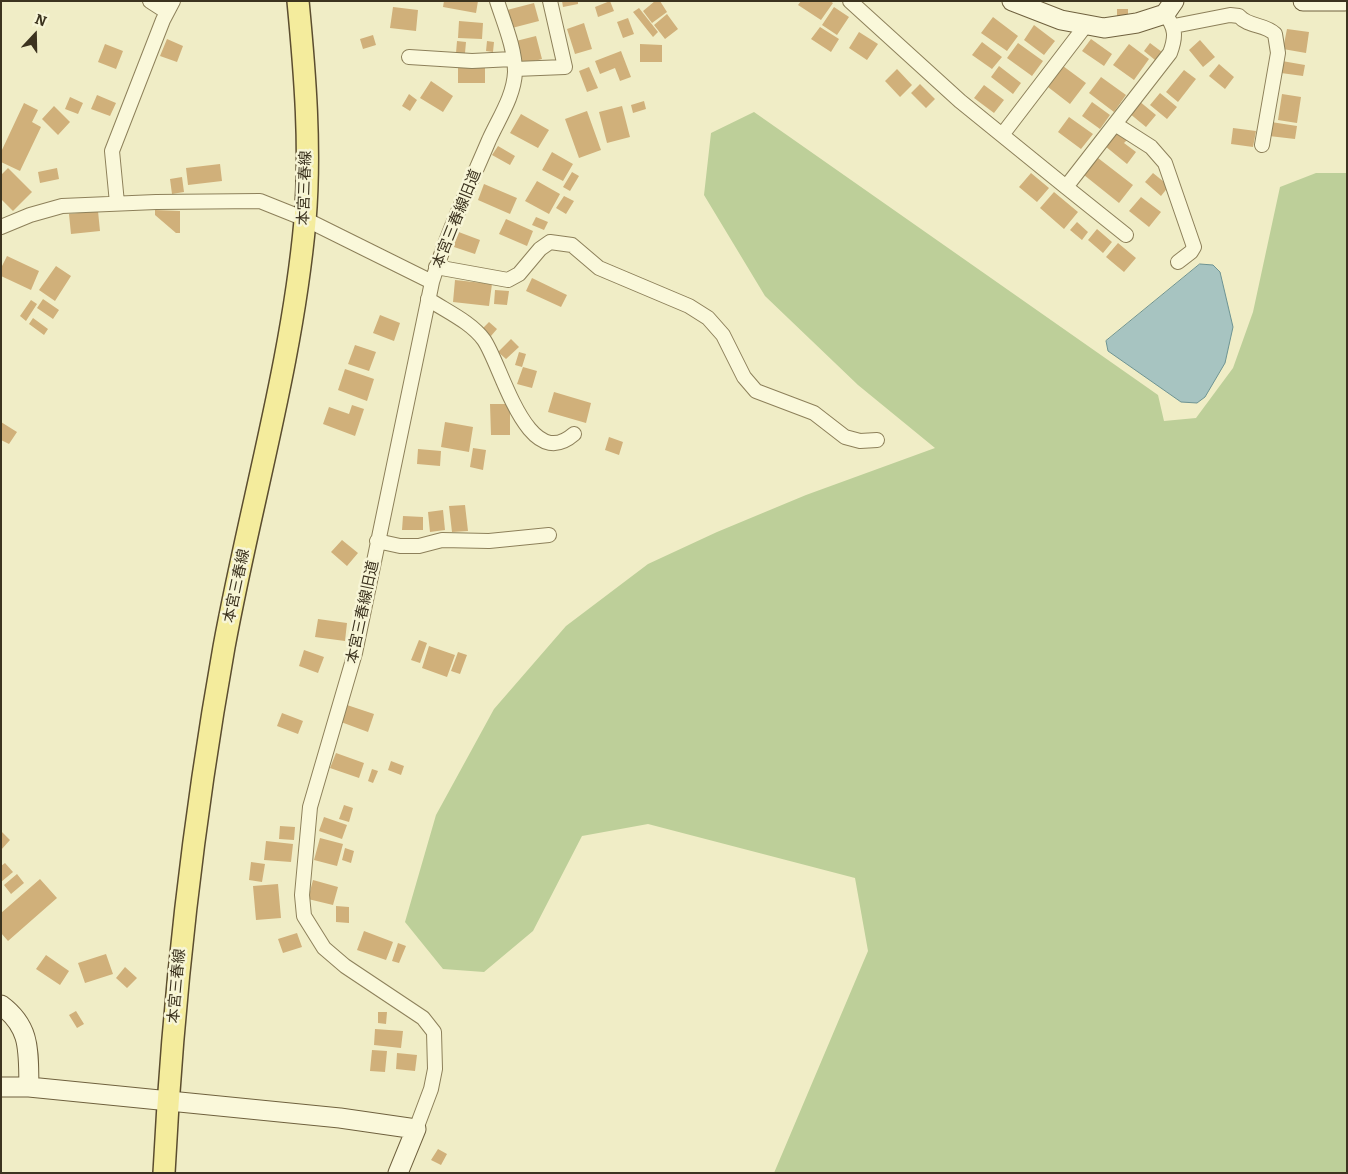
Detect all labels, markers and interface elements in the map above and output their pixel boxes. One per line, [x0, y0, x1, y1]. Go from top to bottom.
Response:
north arrow [10, 10, 60, 60]
text: N [32, 11, 49, 30]
street label: 本宮三春線 [295, 150, 315, 226]
street label: 本宮三春線旧道 [429, 167, 485, 271]
street label: 本宮三春線 [220, 547, 254, 625]
street label: 本宮三春線旧道 [343, 559, 383, 665]
street label: 本宮三春線 [165, 948, 189, 1024]

